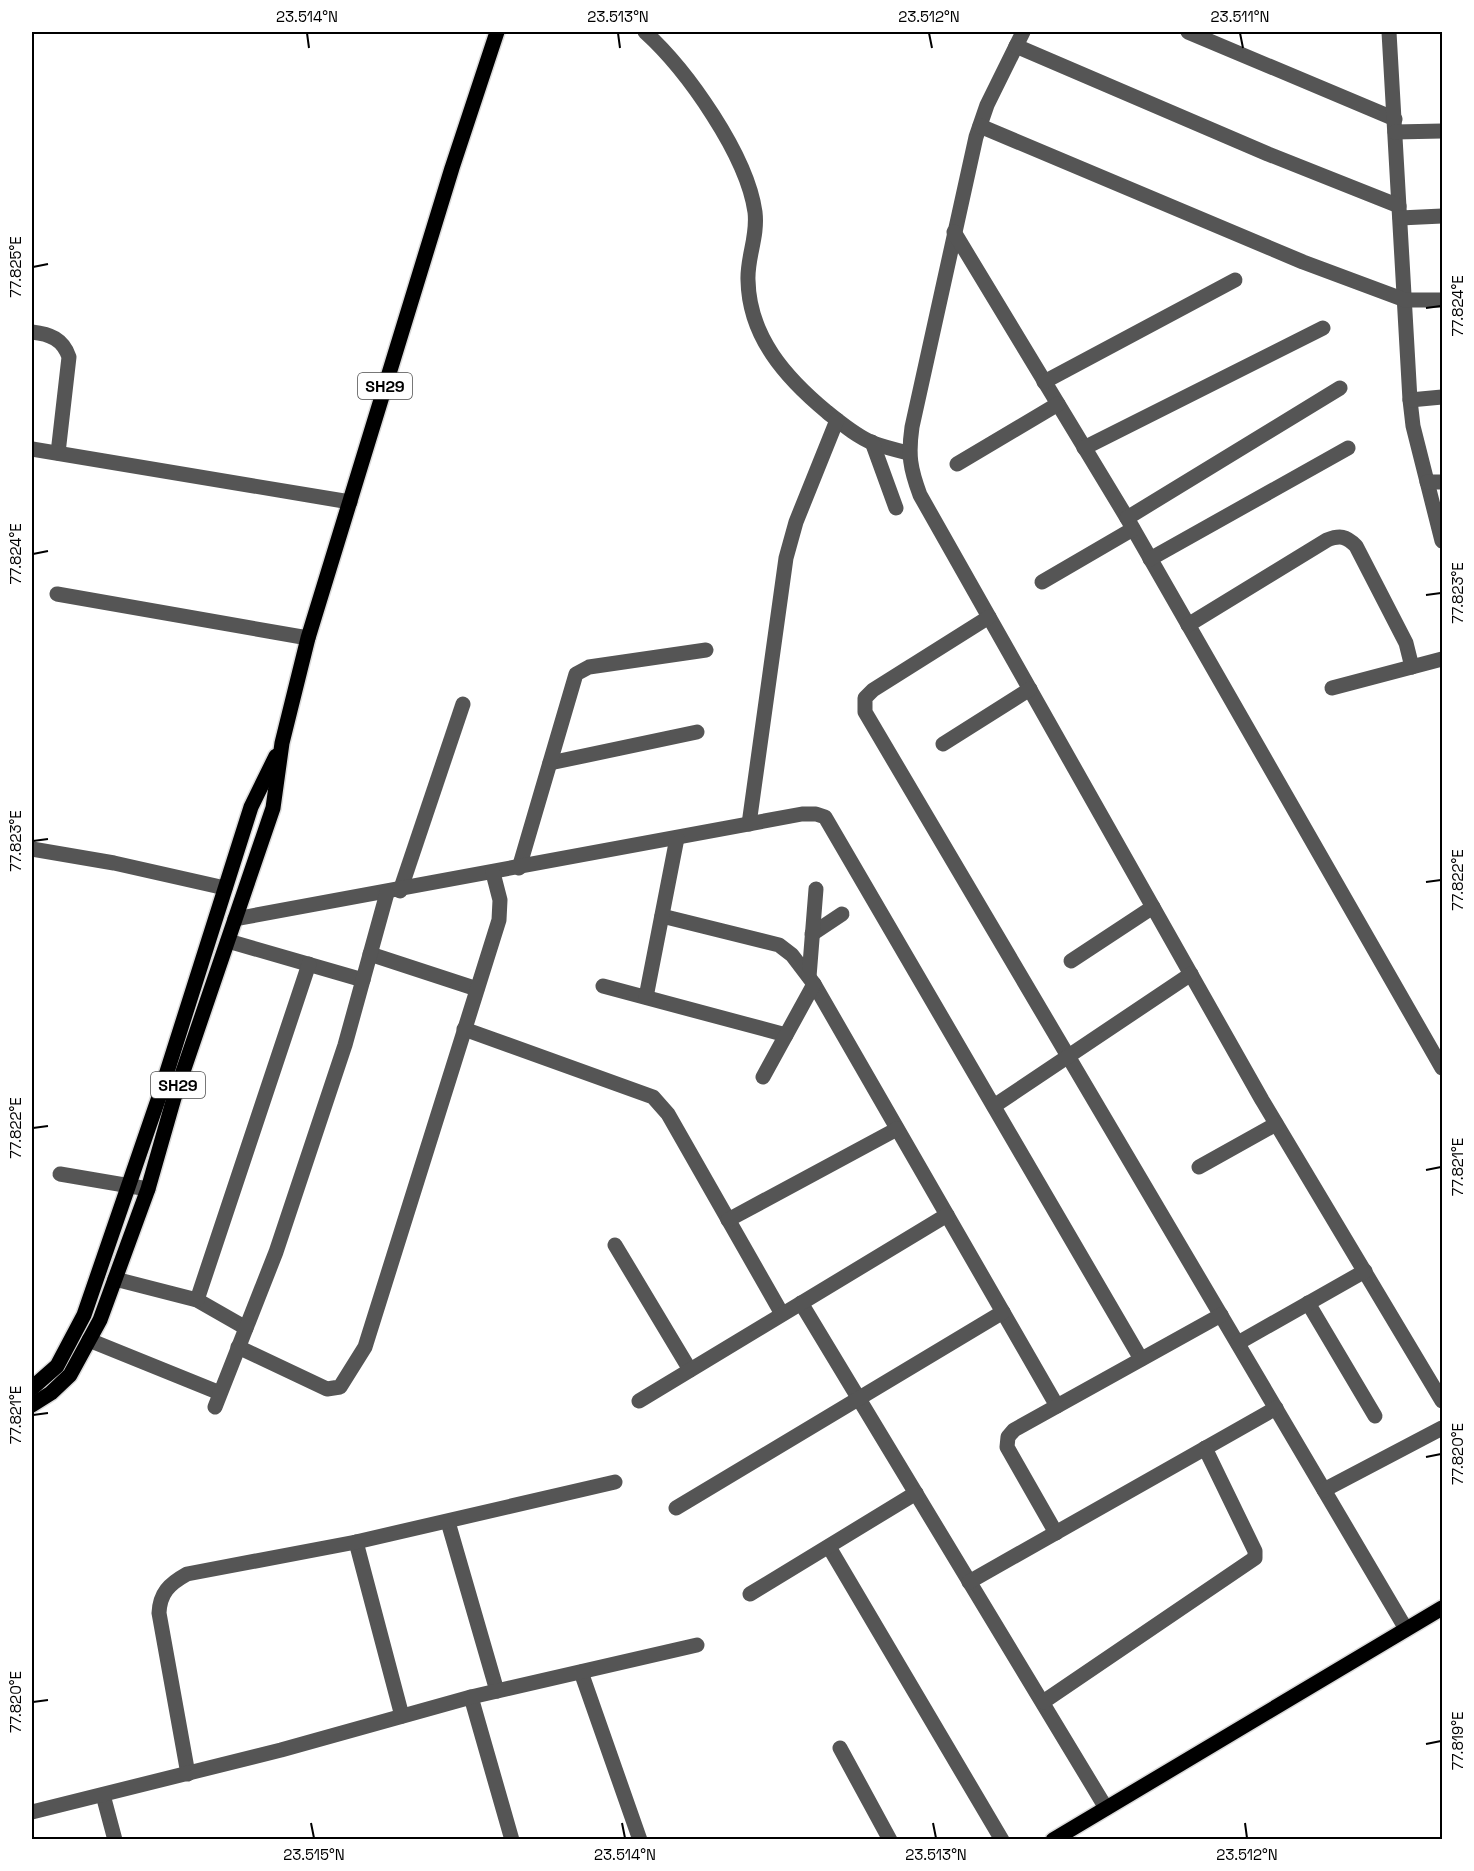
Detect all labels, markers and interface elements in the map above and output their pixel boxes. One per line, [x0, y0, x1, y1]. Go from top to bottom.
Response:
text: 23.514°N [276, 7, 338, 26]
text: 23.513°N [587, 7, 649, 26]
text: 23.512°N [898, 7, 960, 26]
text: 23.511°N [1211, 7, 1269, 26]
text: 77.825°E [6, 236, 25, 298]
text: 77.824°E [1448, 275, 1467, 337]
road number: SH29 [358, 373, 412, 399]
text: 77.824°E [6, 523, 25, 585]
text: 77.823°E [1448, 562, 1467, 624]
text: 77.823°E [6, 810, 25, 872]
text: 77.822°E [1448, 849, 1467, 911]
road number: SH29 [151, 1072, 205, 1098]
text: 77.822°E [6, 1097, 25, 1159]
text: 77.821°E [1448, 1138, 1467, 1196]
text: 77.821°E [6, 1386, 25, 1444]
text: 77.820°E [1448, 1423, 1467, 1485]
text: 77.820°E [6, 1671, 25, 1733]
text: 77.819°E [1448, 1712, 1467, 1770]
text: 23.515°N [283, 1845, 345, 1864]
text: 23.514°N [594, 1845, 656, 1864]
text: 23.513°N [905, 1845, 967, 1864]
text: 23.512°N [1216, 1845, 1278, 1864]

